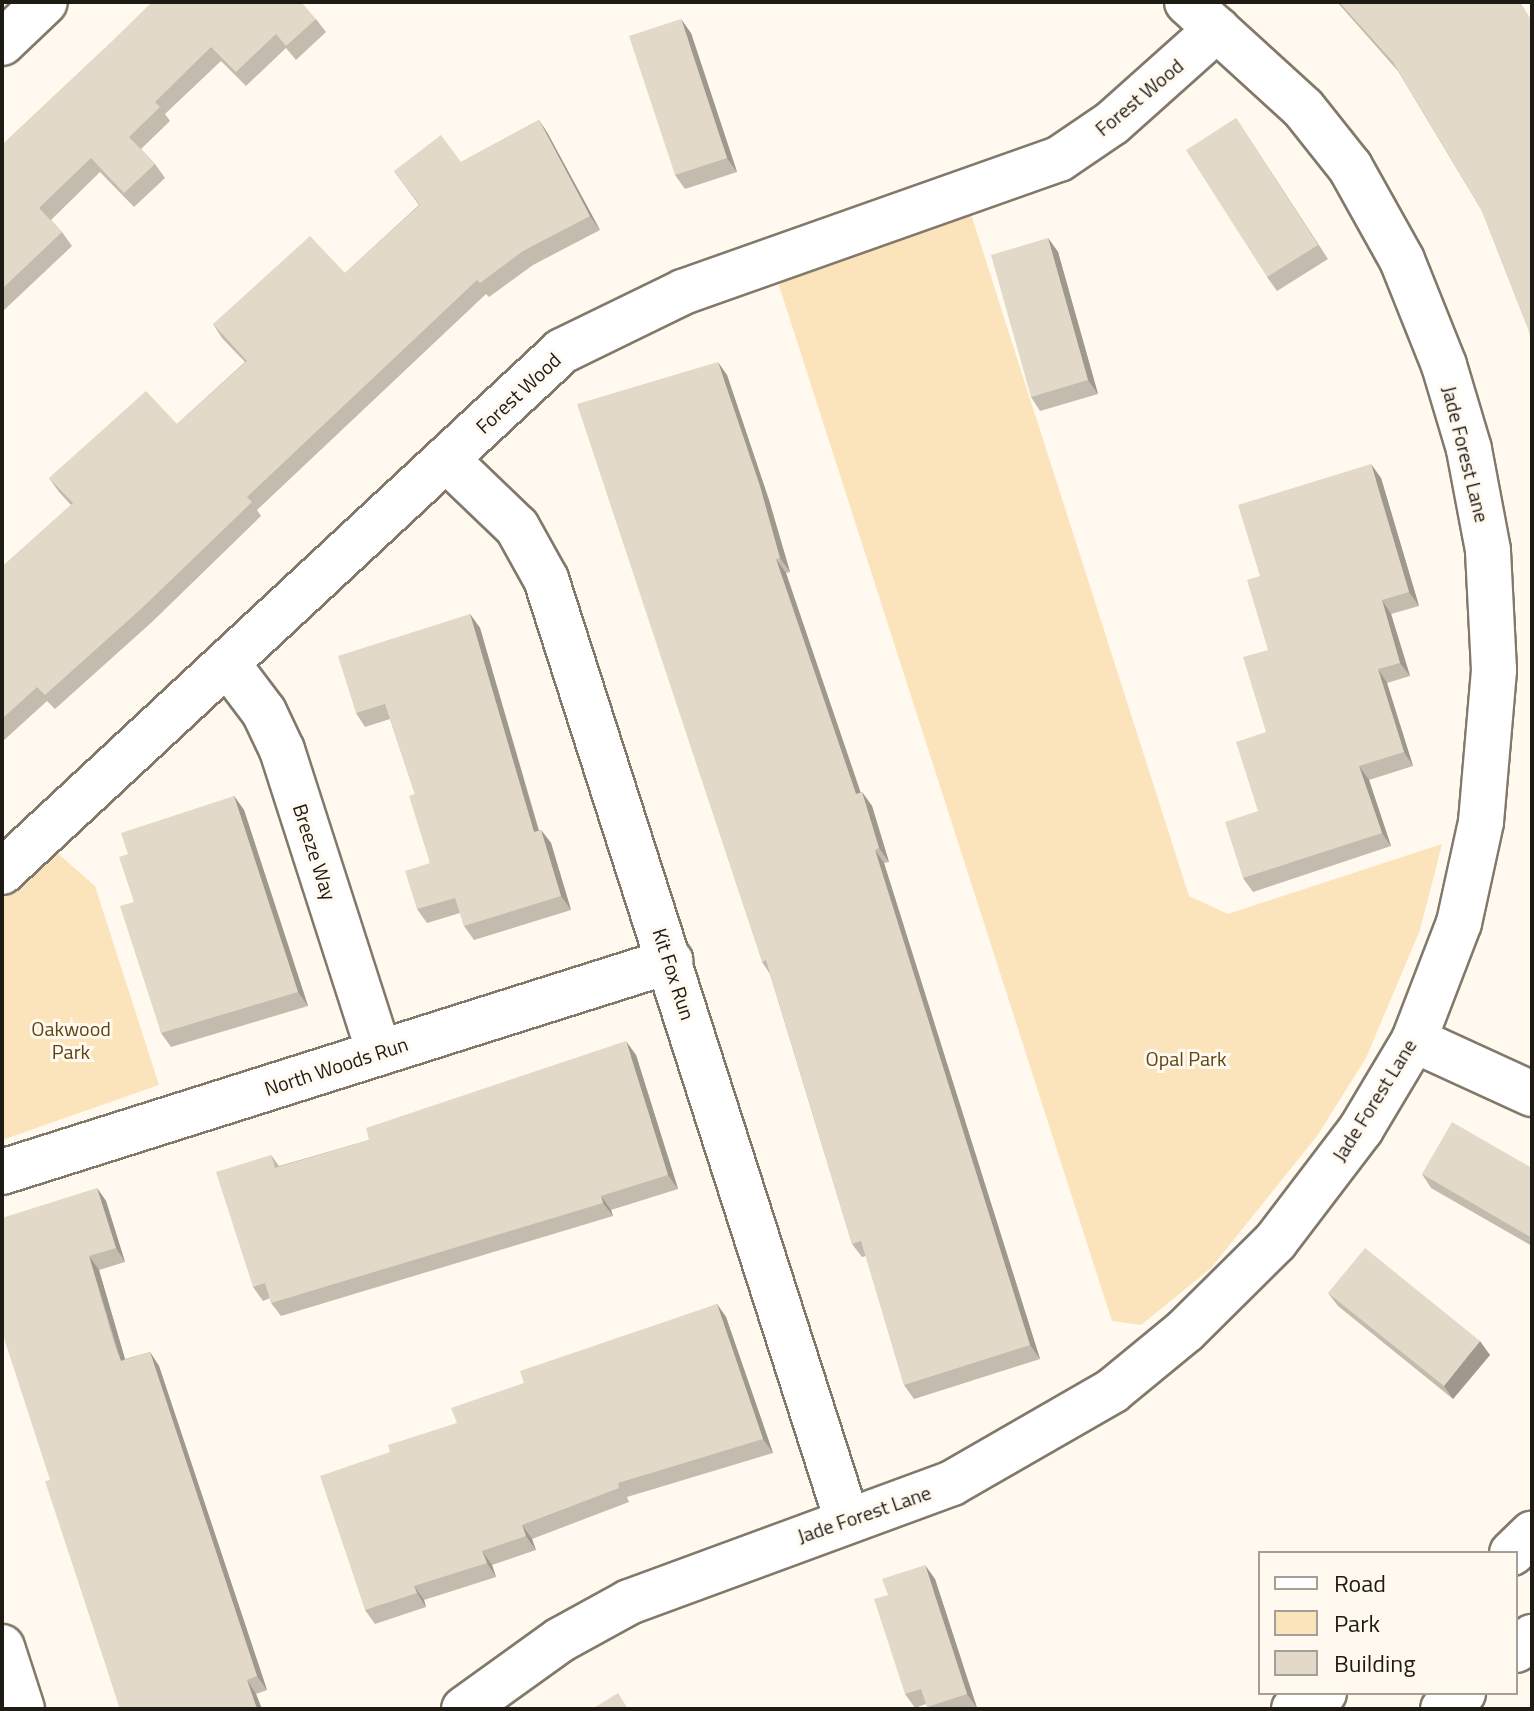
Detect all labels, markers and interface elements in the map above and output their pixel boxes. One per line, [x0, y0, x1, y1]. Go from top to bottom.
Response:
street label: Forest Wood [1090, 53, 1188, 141]
street label: Forest Wood [471, 348, 565, 438]
street label: Jade Forest Lane [1437, 383, 1495, 525]
street label: Breeze Way [288, 801, 342, 903]
street label: Kit Fox Run [648, 925, 700, 1023]
park label: Oakwood Park [31, 1017, 111, 1064]
street label: North Woods Run [261, 1032, 411, 1100]
street label: Jade Forest Lane [1327, 1034, 1421, 1166]
park label: Opal Park [1145, 1046, 1227, 1070]
street label: Jade Forest Lane [794, 1480, 934, 1548]
legend [1258, 1551, 1518, 1695]
text: Road [1334, 1565, 1386, 1601]
text: Park [1334, 1605, 1380, 1641]
text: Building [1334, 1645, 1416, 1681]

